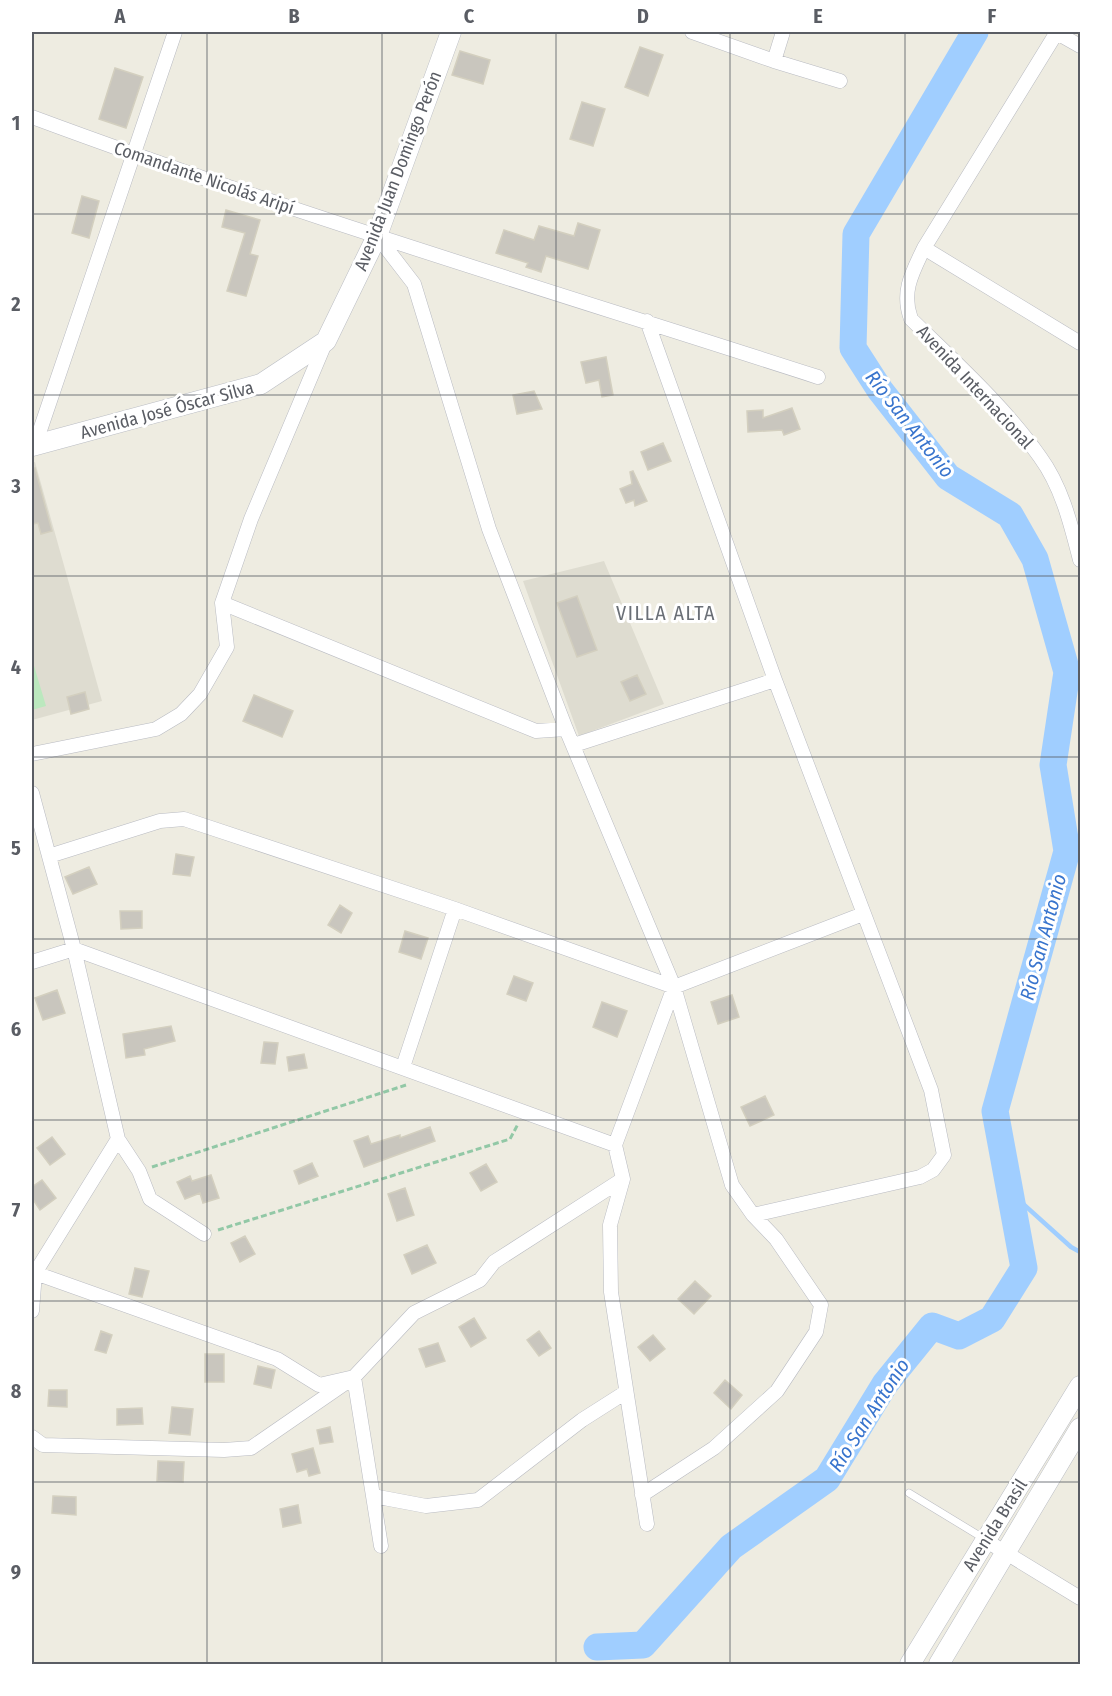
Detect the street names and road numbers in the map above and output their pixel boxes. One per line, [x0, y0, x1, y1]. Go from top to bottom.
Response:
street label: Avenida Juan Domingo Perón [350, 68, 446, 274]
street label: Comandante Nicolás Aripí [111, 137, 297, 219]
street label: Avenida Internacional [912, 321, 1038, 454]
street label: Avenida José Óscar Silva [78, 376, 256, 444]
street label: Avenida Brasil [958, 1475, 1032, 1575]

